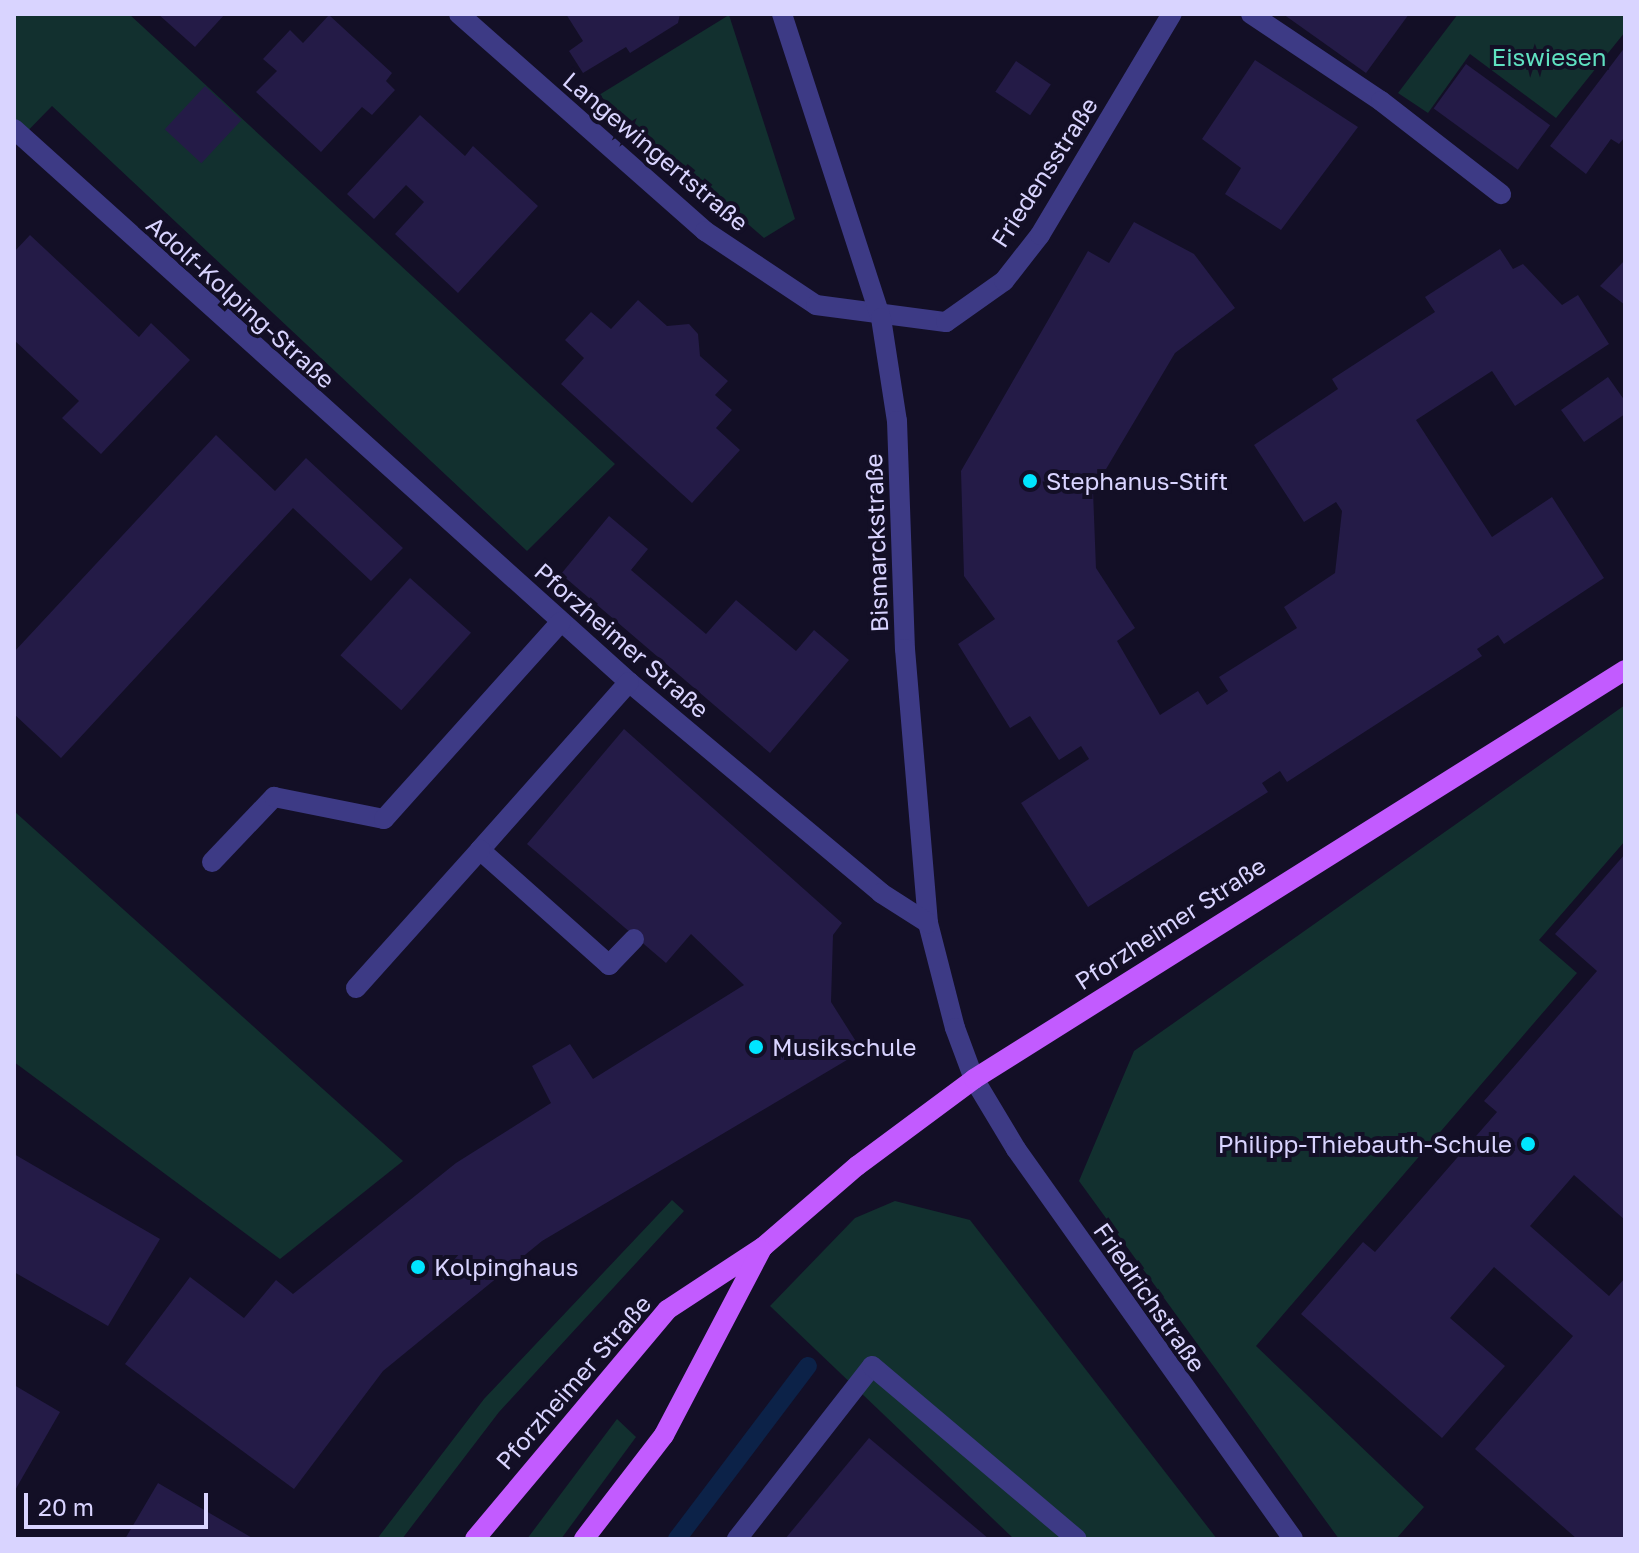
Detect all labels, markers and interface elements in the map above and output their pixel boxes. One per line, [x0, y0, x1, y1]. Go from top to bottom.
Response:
park label: Eiswiesen [1492, 43, 1606, 71]
street label: Langewingertstraße [558, 65, 754, 237]
street label: Friedensstraße [985, 92, 1103, 252]
street label: Adolf-Kolping-Straße [141, 210, 341, 394]
street label: Bismarckstraße [858, 453, 894, 633]
place label: Stephanus-Stift [1046, 467, 1228, 495]
marker: Stephanus-Stift [1021, 472, 1039, 490]
street label: Pforzheimer Straße [529, 557, 715, 723]
street label: Pforzheimer Straße [1069, 851, 1271, 995]
place label: Musikschule [772, 1033, 916, 1061]
marker: Musikschule [747, 1038, 765, 1056]
place label: Philipp-Thiebauth-Schule [1218, 1130, 1512, 1158]
marker: Philipp-Thiebauth-Schule [1519, 1135, 1537, 1153]
street label: Friedrichstraße [1088, 1217, 1212, 1377]
place label: Kolpinghaus [434, 1253, 578, 1281]
marker: Kolpinghaus [409, 1258, 427, 1276]
street label: Pforzheimer Straße [490, 1289, 656, 1475]
scale bar [28, 1477, 212, 1527]
text: 20 m [38, 1492, 94, 1521]

